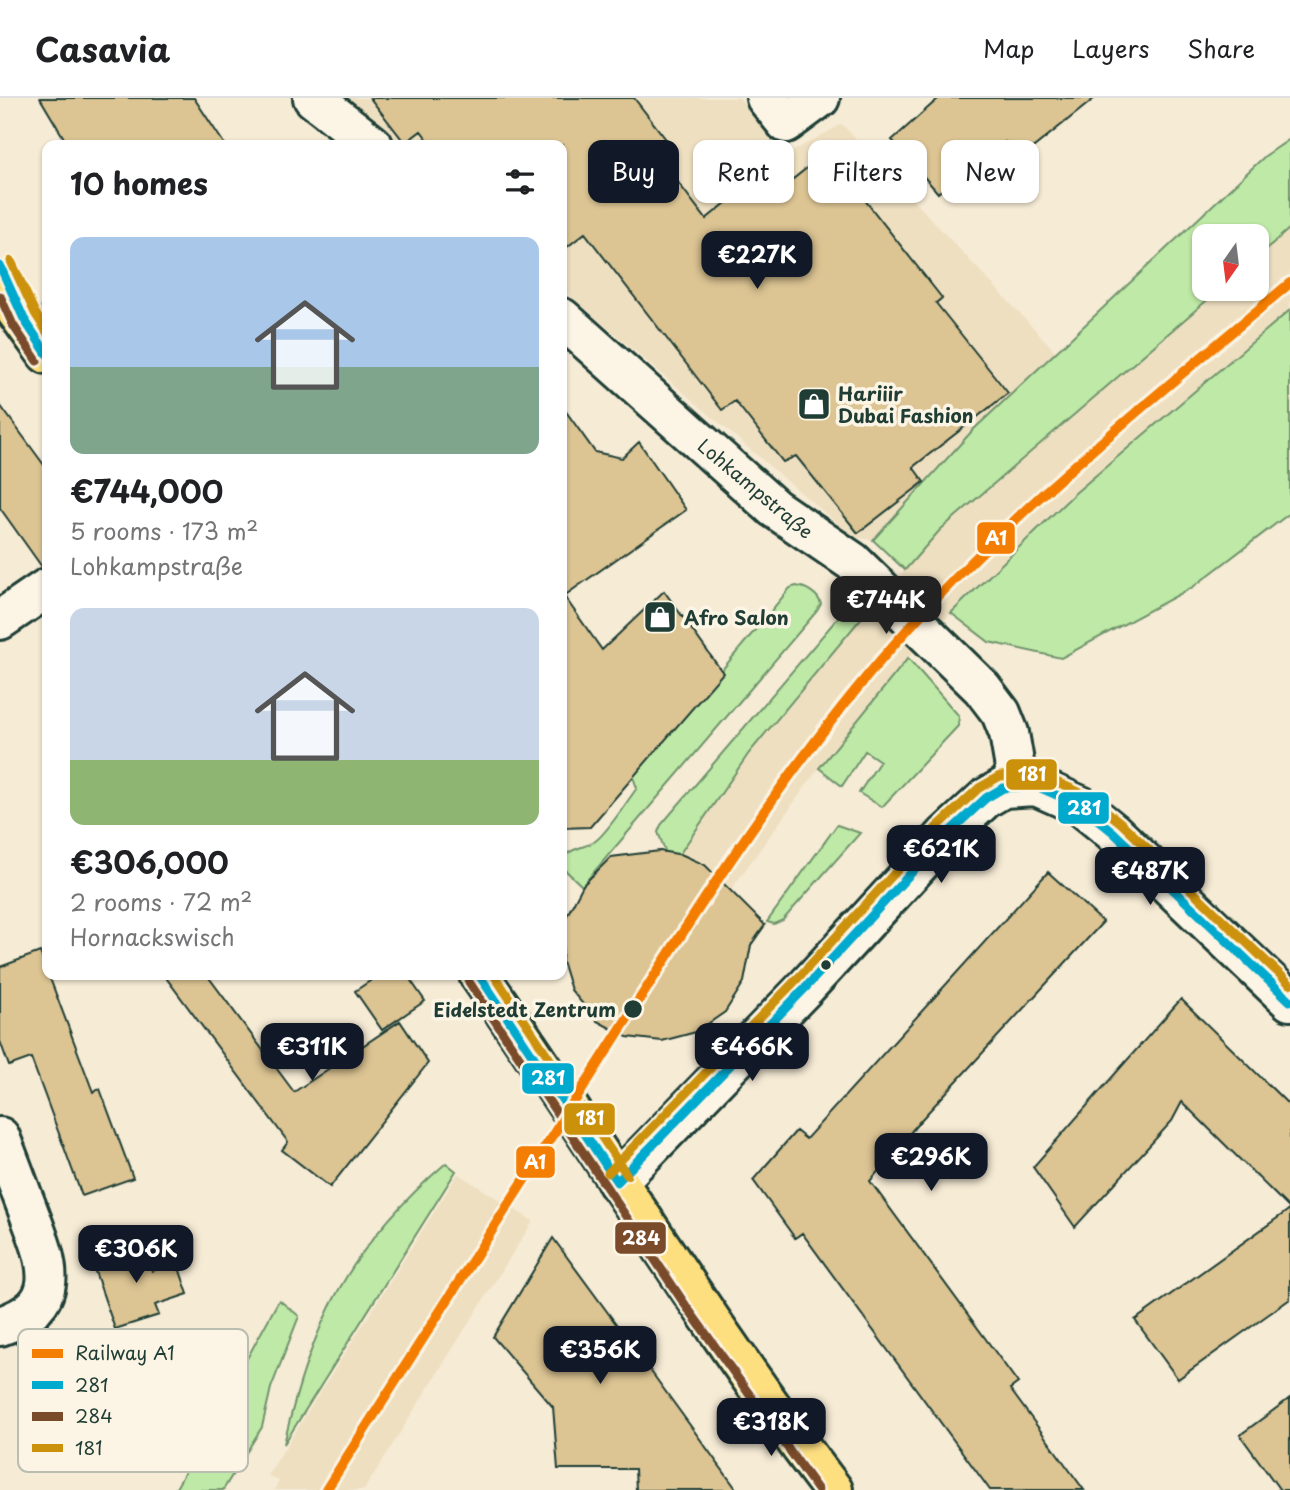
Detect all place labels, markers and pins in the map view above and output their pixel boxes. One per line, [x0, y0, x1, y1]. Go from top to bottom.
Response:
pin: €227K [708, 232, 806, 291]
place label: Hariiir Dubai Fashion [838, 379, 973, 429]
shop icon: Hariiir Dubai Fashion [795, 385, 833, 423]
pin: €744K [837, 576, 935, 636]
shop icon: Afro Salon [641, 598, 679, 636]
place label: Afro Salon [684, 603, 789, 631]
pin: €621K [892, 826, 990, 885]
pin: €487K [1101, 848, 1199, 907]
unlabelled marker [819, 958, 833, 972]
place label: Eidelstedt Zentrum [434, 995, 616, 1023]
marker: Eidelstedt Zentrum [622, 998, 644, 1020]
pin: €311K [263, 1024, 361, 1083]
pin: €466K [703, 1024, 801, 1083]
pin: €296K [882, 1134, 980, 1193]
pin: €306K [87, 1226, 185, 1285]
pin: €356K [551, 1326, 649, 1386]
pin: €318K [722, 1398, 820, 1458]

